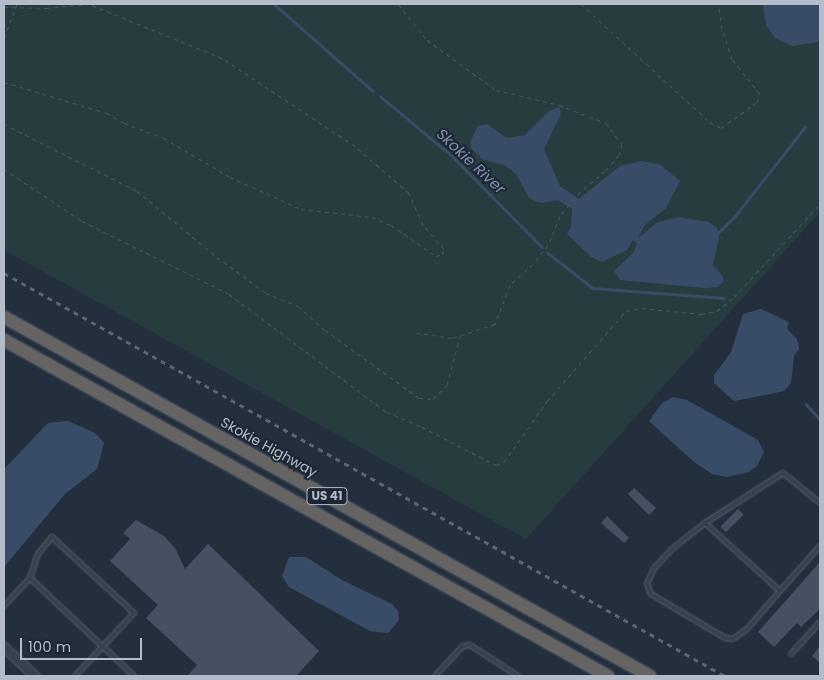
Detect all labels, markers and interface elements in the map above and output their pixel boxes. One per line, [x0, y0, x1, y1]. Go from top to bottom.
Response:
water label: Skokie River [433, 125, 509, 197]
street label: Skokie Highway [218, 414, 320, 480]
road number: US 41 [306, 486, 348, 506]
scale bar [22, 628, 145, 660]
text: 100 m [28, 636, 71, 657]

